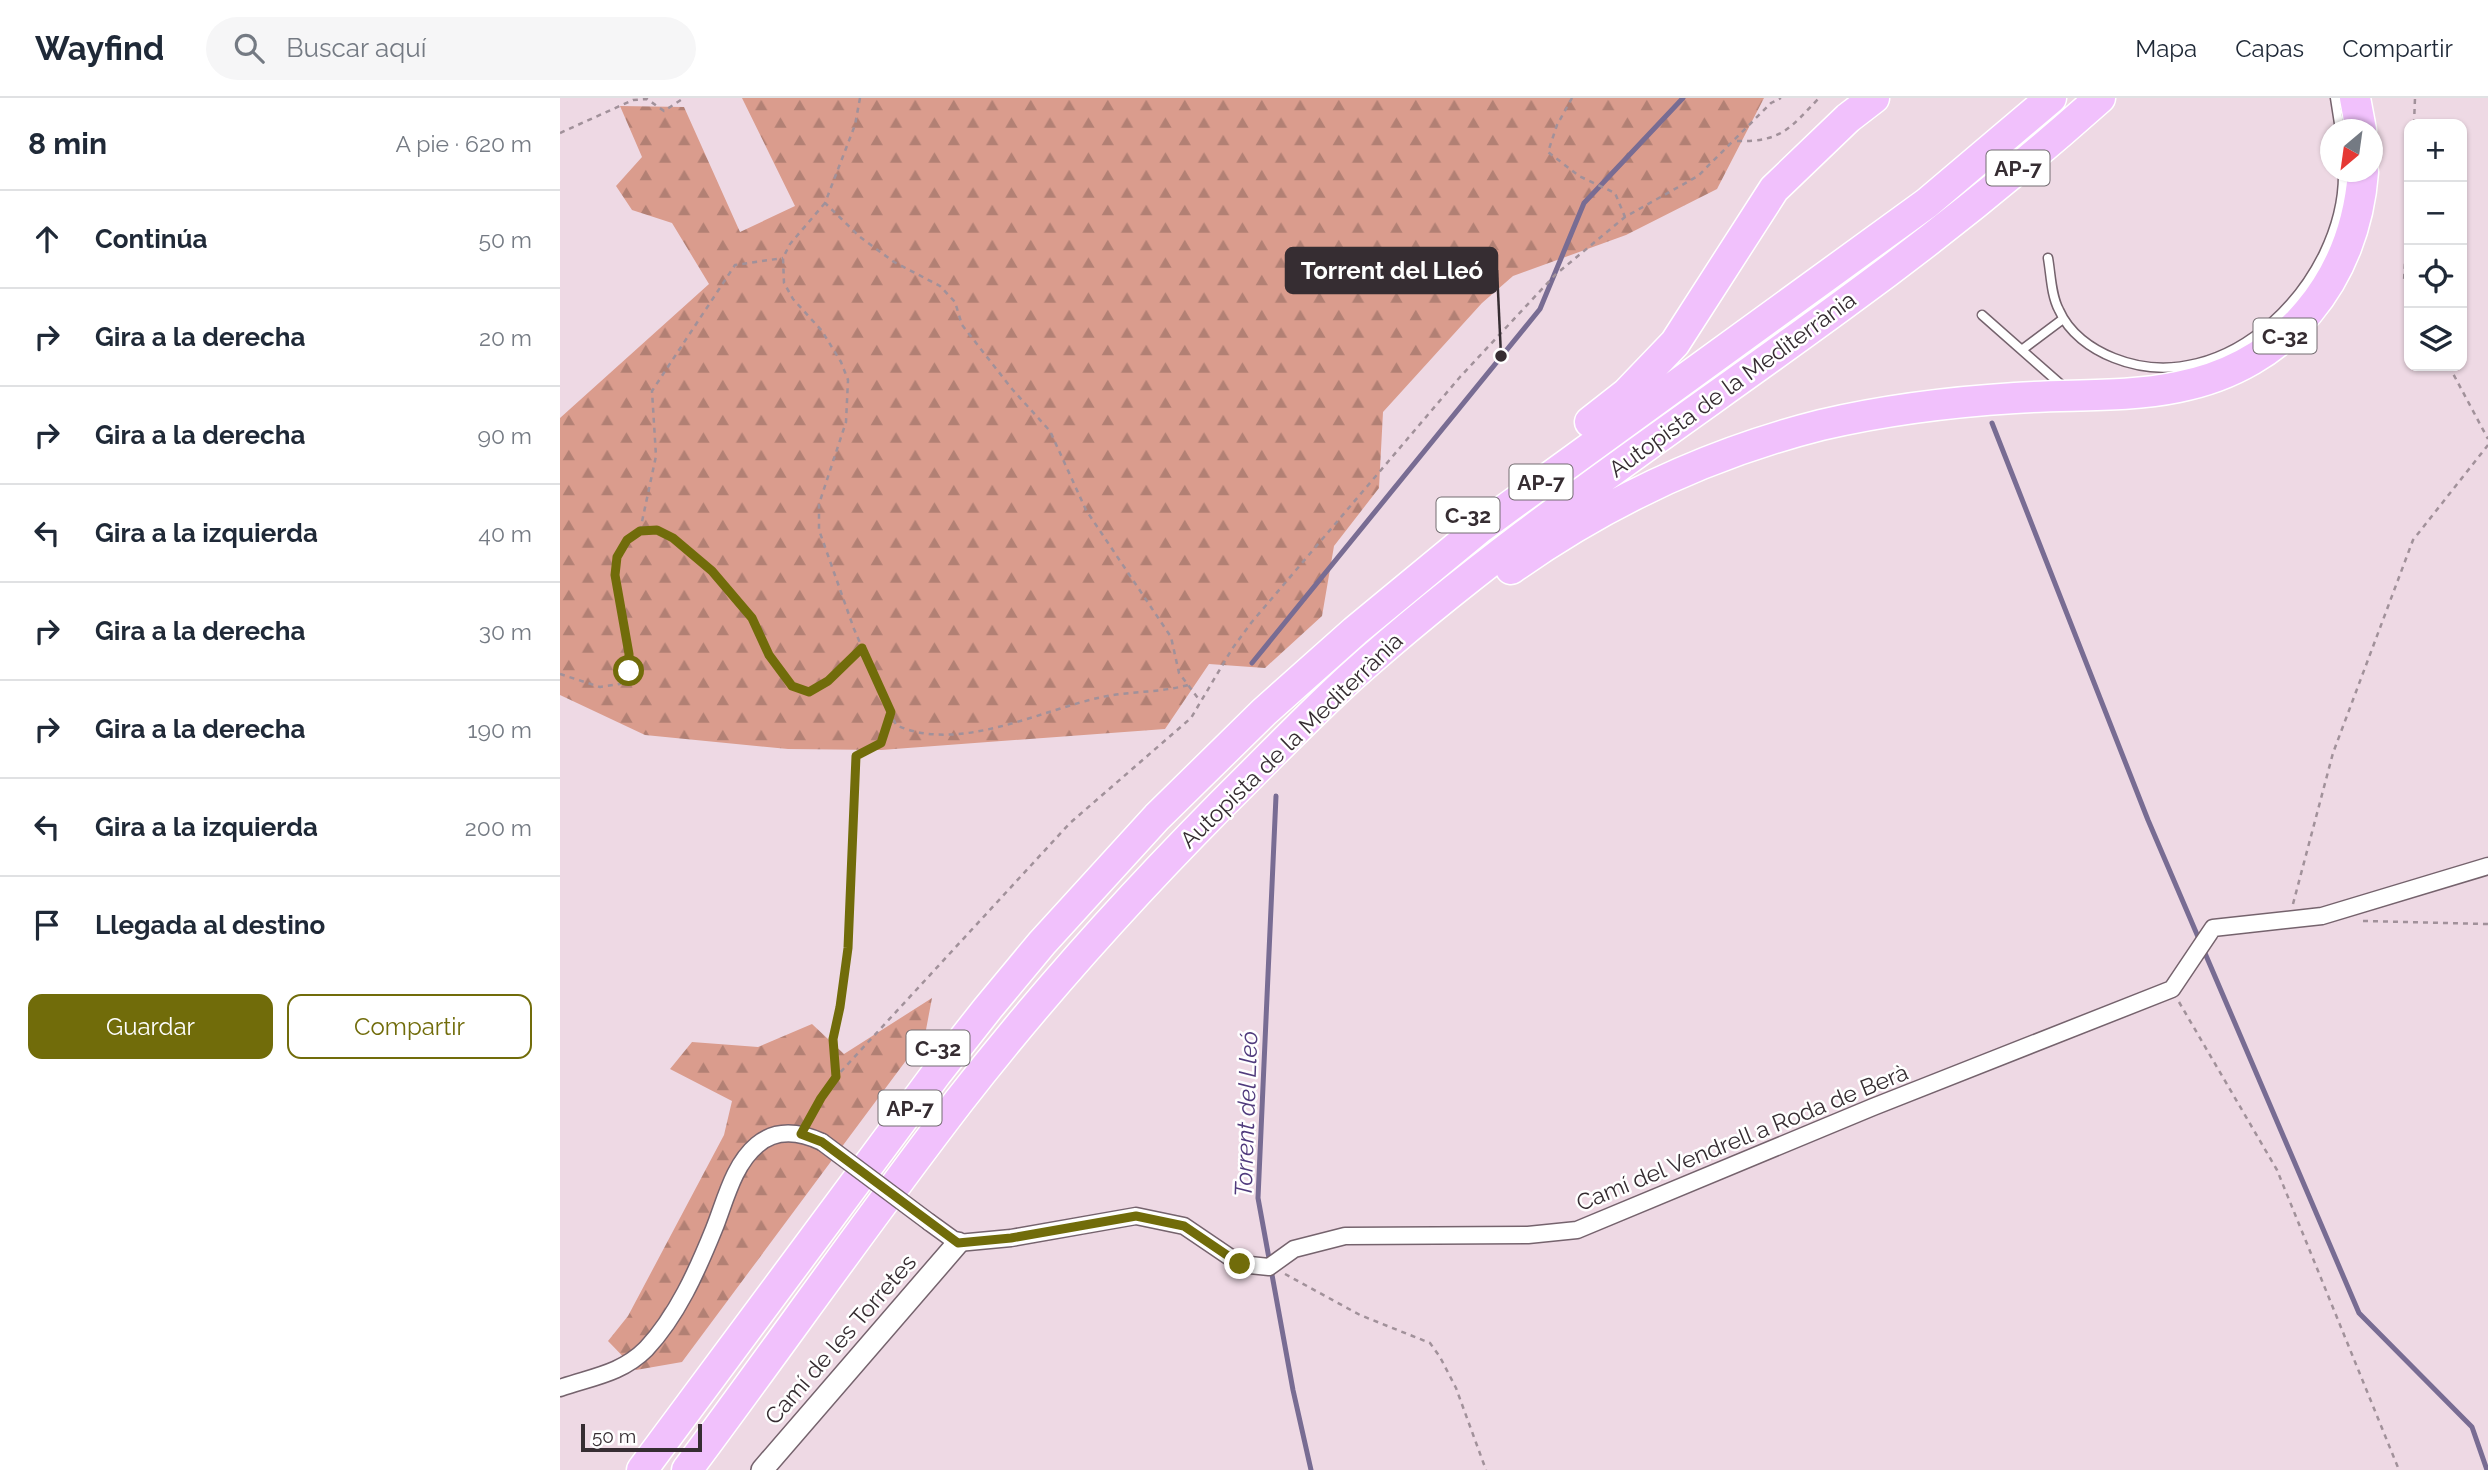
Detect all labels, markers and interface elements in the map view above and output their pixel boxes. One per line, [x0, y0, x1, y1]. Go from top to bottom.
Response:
search box [206, 17, 696, 80]
text: Wayfind [35, 29, 164, 68]
icon: search [230, 29, 268, 67]
text: Buscar aquí [286, 33, 426, 63]
text: Mapa [2135, 34, 2197, 63]
text: Capas [2235, 34, 2304, 63]
text: Compartir [2342, 34, 2453, 63]
north arrow [2320, 119, 2383, 182]
map controls [2404, 119, 2467, 371]
button: + [2404, 119, 2467, 182]
text: 8 min [28, 126, 107, 161]
text: A pie · 620 m [396, 130, 532, 157]
road number: AP-7 [1986, 150, 2050, 186]
button: − [2404, 182, 2467, 245]
icon: ahead [28, 220, 66, 258]
text: Continúa [95, 224, 207, 254]
text: 50 m [478, 226, 532, 253]
button: locate [2404, 245, 2467, 308]
callout: Torrent del Lleó [1286, 248, 1497, 293]
text: Torrent del Lleó [1301, 256, 1483, 285]
street label: Autopista de la Mediterrània [1603, 285, 1861, 483]
button: layers [2404, 308, 2467, 371]
icon: right [28, 318, 66, 356]
road number: C-32 [2254, 318, 2316, 354]
text: Gira a la derecha [95, 322, 305, 352]
text: 20 m [479, 324, 532, 351]
icon: right [28, 416, 66, 454]
text: Gira a la derecha [95, 420, 305, 450]
text: 90 m [477, 422, 532, 449]
road number: AP-7 [1510, 464, 1572, 500]
road number: C-32 [1436, 498, 1500, 532]
icon: left [28, 514, 66, 552]
text: Gira a la izquierda [95, 518, 318, 548]
text: 40 m [478, 520, 532, 547]
icon: right [28, 612, 66, 650]
text: Gira a la derecha [95, 616, 305, 646]
text: 30 m [479, 618, 532, 645]
street label: Autopista de la Mediterrània [1174, 627, 1408, 853]
route start [613, 655, 644, 686]
icon: right [28, 710, 66, 748]
text: Gira a la derecha [95, 714, 305, 744]
text: 190 m [468, 716, 532, 743]
icon: left [28, 808, 66, 846]
text: Gira a la izquierda [95, 812, 318, 842]
text: 200 m [465, 814, 532, 841]
icon: arrive [28, 906, 66, 944]
text: Llegada al destino [95, 910, 325, 940]
button: Guardar [28, 994, 273, 1059]
button: Compartir [287, 994, 532, 1059]
road number: C-32 [906, 1030, 970, 1066]
water label: Torrent del Lleó [1229, 1030, 1263, 1198]
street label: Camí del Vendrell a Roda de Berà [1572, 1058, 1912, 1216]
road number: AP-7 [878, 1090, 942, 1126]
street label: Camí de les Torretes [759, 1248, 921, 1430]
route end [1224, 1248, 1255, 1279]
scale bar [581, 1421, 702, 1453]
text: 50 m [592, 1425, 636, 1447]

